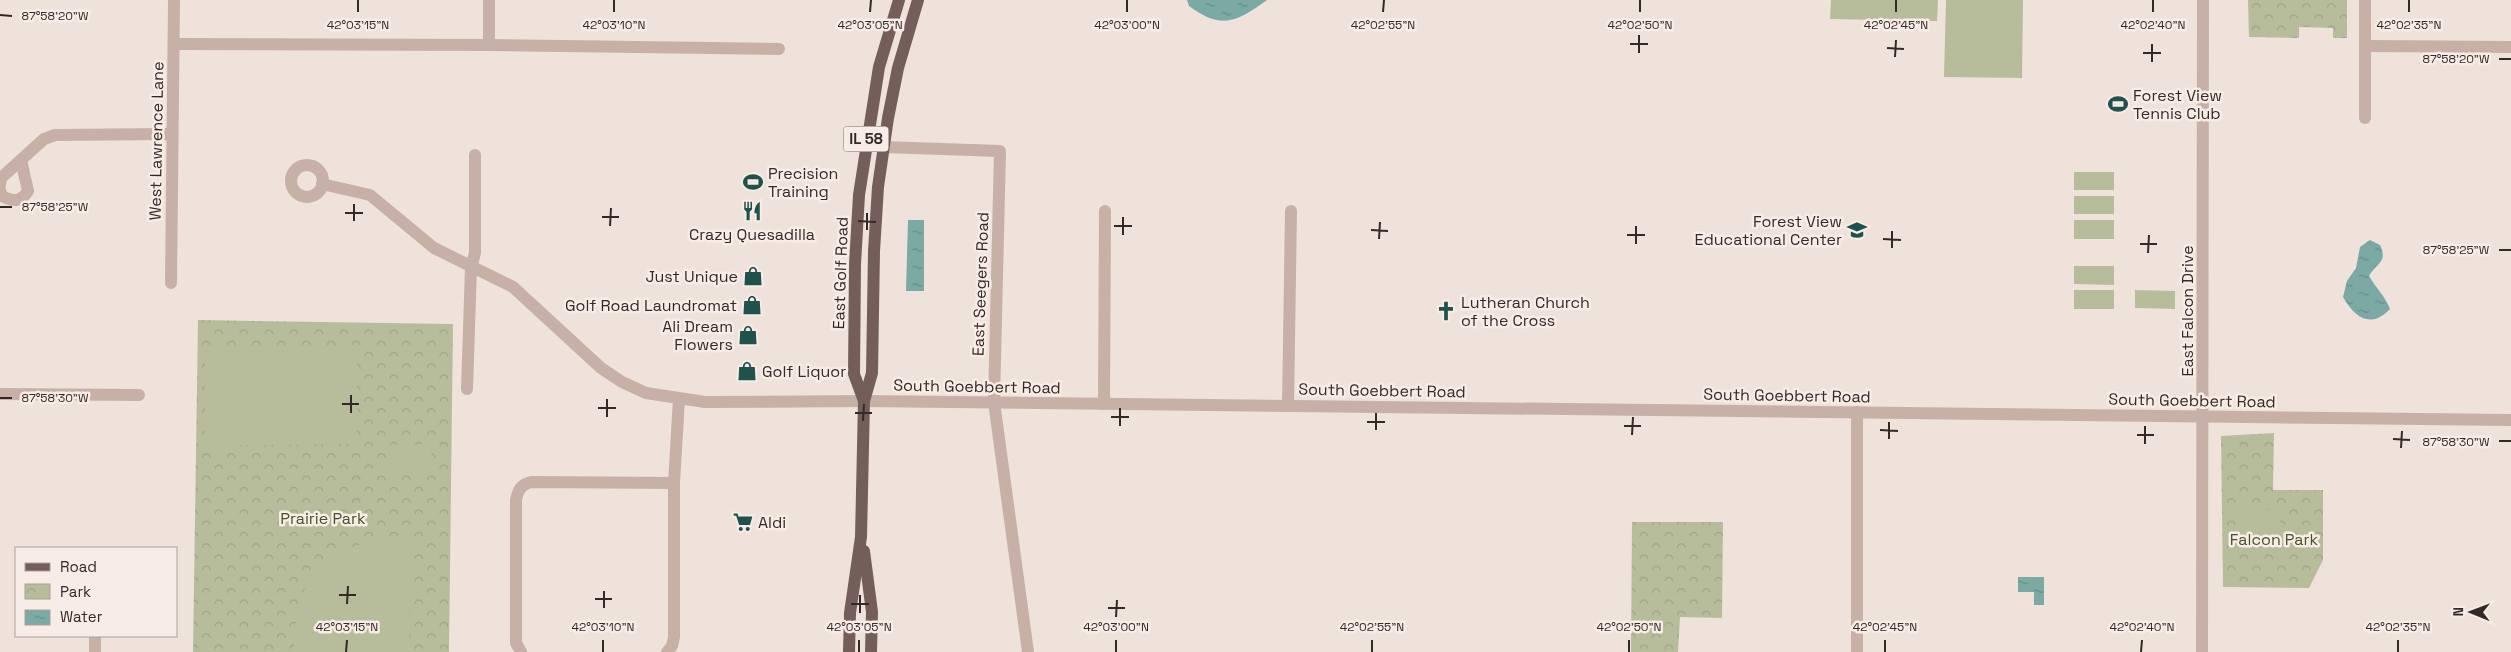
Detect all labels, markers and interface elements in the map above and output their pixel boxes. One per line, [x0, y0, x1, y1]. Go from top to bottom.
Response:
text: 87°58'20"W [22, 8, 89, 24]
text: 42°03'15"N [327, 17, 389, 33]
text: 42°03'10"N [582, 17, 646, 33]
text: 42°03'05"N [837, 17, 903, 33]
text: 42°03'00"N [1094, 17, 1160, 33]
text: 42°02'55"N [1351, 17, 1415, 33]
text: 42°02'50"N [1607, 17, 1673, 33]
text: 42°02'45"N [1864, 17, 1928, 33]
text: 42°02'40"N [2120, 17, 2186, 33]
text: 42°02'35"N [2377, 17, 2441, 33]
text: 87°58'20"W [2423, 51, 2490, 67]
street label: West Lawrence Lane [145, 61, 168, 221]
place label: Forest View Tennis Club [2133, 85, 2222, 124]
sports icon: Forest View Tennis Club [2107, 93, 2129, 115]
road number: IL 58 [844, 126, 888, 152]
place label: Precision Training [768, 163, 838, 202]
sports icon: Precision Training [742, 171, 764, 193]
text: 87°58'25"W [22, 199, 89, 215]
restaurant icon: Crazy Quesadilla [741, 200, 763, 222]
place label: Forest View Educational Center [1695, 211, 1842, 250]
street label: East Seegers Road [967, 212, 994, 356]
street label: East Golf Road [828, 216, 853, 330]
school or university icon: Forest View Educational Center [1846, 219, 1868, 241]
place label: Crazy Quesadilla [689, 224, 815, 245]
text: 87°58'25"W [2423, 242, 2490, 258]
street label: East Falcon Drive [2177, 245, 2198, 377]
shop icon: Just Unique [742, 265, 764, 287]
place label: Just Unique [645, 266, 738, 287]
place label: Lutheran Church of the Cross [1461, 292, 1590, 331]
shop icon: Golf Road Laundromat [741, 294, 763, 316]
place label: Golf Road Laundromat [565, 295, 737, 316]
church icon: Lutheran Church of the Cross [1435, 300, 1457, 322]
place label: Ali Dream Flowers [662, 316, 733, 355]
shop icon: Ali Dream Flowers [737, 324, 759, 346]
shop icon: Golf Liquor [736, 360, 758, 382]
place label: Golf Liquor [762, 361, 846, 382]
street label: South Goebbert Road [893, 375, 1061, 398]
street label: South Goebbert Road [1298, 379, 1466, 402]
street label: South Goebbert Road [1703, 384, 1871, 407]
street label: South Goebbert Road [2108, 389, 2276, 412]
text: 87°58'30"W [22, 390, 89, 406]
text: 87°58'30"W [2423, 434, 2490, 450]
park label: Prairie Park [280, 508, 366, 529]
supermarket icon: Aldi [732, 511, 754, 533]
place label: Aldi [758, 512, 786, 533]
park label: Falcon Park [2230, 529, 2319, 550]
legend [15, 547, 178, 637]
text: Road [60, 557, 97, 576]
text: Park [60, 582, 91, 601]
north arrow [2446, 587, 2496, 637]
text: Water [60, 607, 103, 626]
text: N [2449, 607, 2467, 617]
text: 42°03'15"N [316, 619, 378, 635]
text: 42°03'10"N [571, 619, 635, 635]
text: 42°03'05"N [826, 619, 892, 635]
text: 42°03'00"N [1083, 619, 1149, 635]
text: 42°02'55"N [1340, 619, 1404, 635]
text: 42°02'50"N [1596, 619, 1662, 635]
text: 42°02'45"N [1853, 619, 1917, 635]
text: 42°02'40"N [2109, 619, 2175, 635]
text: 42°02'35"N [2366, 619, 2430, 635]

